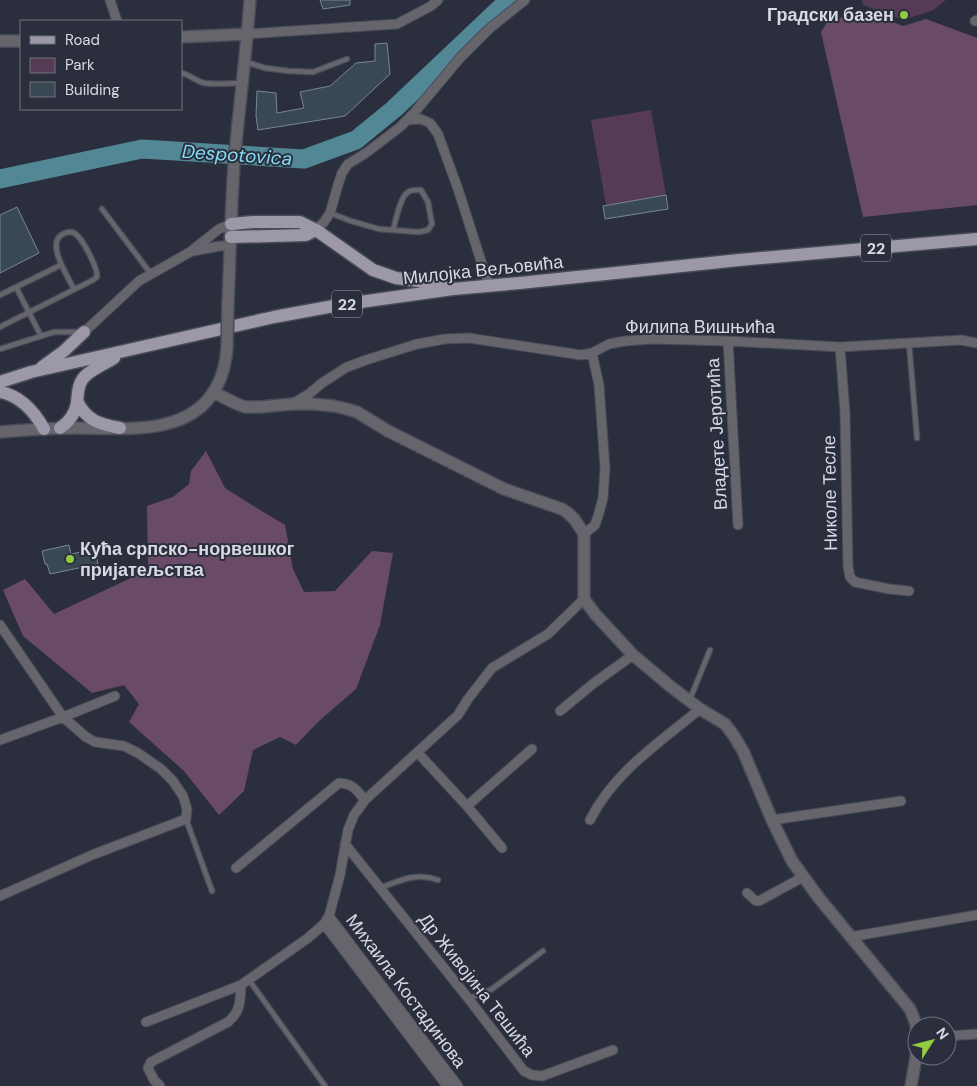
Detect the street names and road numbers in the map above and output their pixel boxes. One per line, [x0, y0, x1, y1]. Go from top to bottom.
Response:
road number: 22 [861, 234, 891, 262]
street label: Милојка Вељовића [402, 250, 565, 290]
road number: 22 [332, 290, 362, 318]
street label: Филипа Вишњића [625, 315, 776, 339]
street label: Владете Јеротића [701, 356, 733, 511]
street label: Николе Тесле [817, 435, 843, 551]
street label: Др Живојина Тешића [413, 908, 541, 1063]
street label: Михаила Костадинова [340, 909, 472, 1074]

